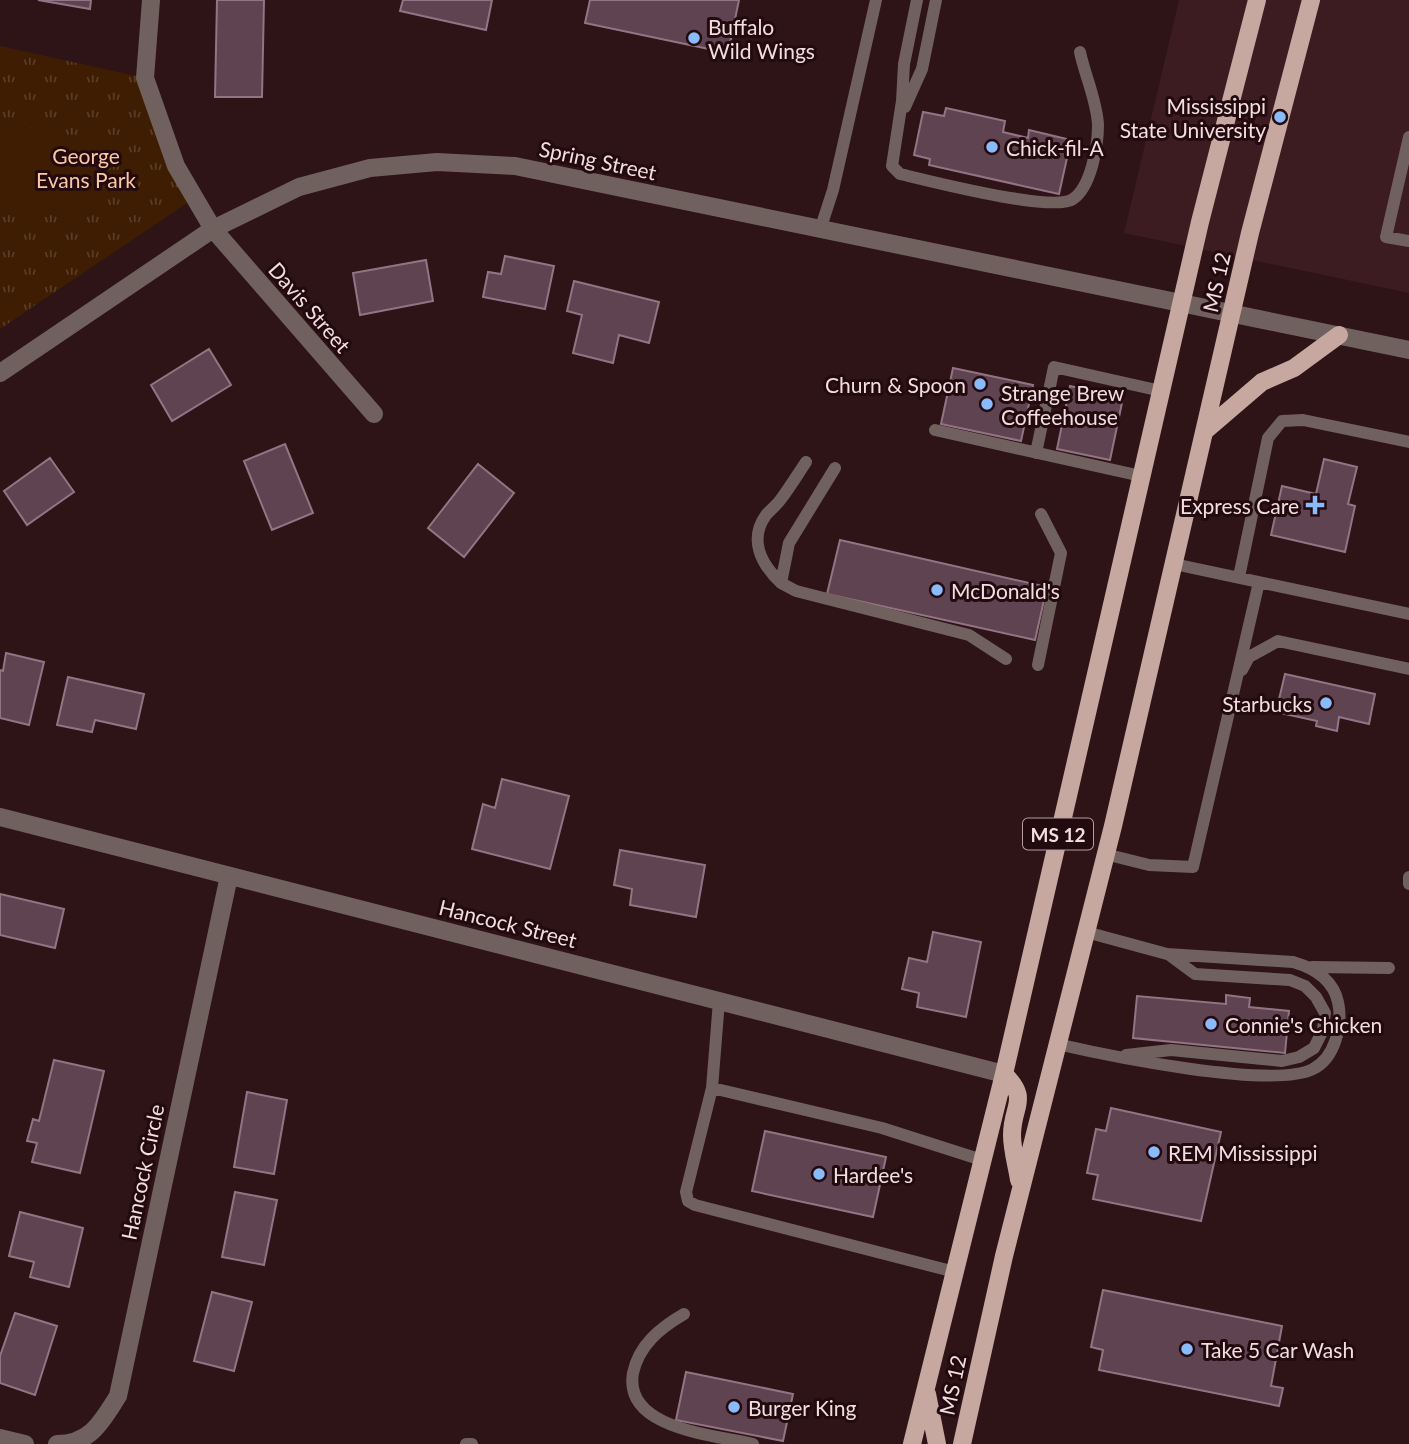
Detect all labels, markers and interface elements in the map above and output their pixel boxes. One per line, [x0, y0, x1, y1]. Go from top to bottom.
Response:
place label: Buffalo Wild Wings [708, 14, 815, 63]
marker: Buffalo Wild Wings [686, 30, 702, 46]
place label: Mississippi State University [1120, 93, 1266, 142]
marker: Mississippi State University [1272, 109, 1288, 125]
street label: Spring Street [537, 135, 659, 185]
place label: Chick-fil-A [1006, 135, 1105, 160]
marker: Chick-fil-A [984, 139, 1000, 155]
park label: George Evans Park [36, 143, 136, 192]
street label: MS 12 [1197, 250, 1235, 314]
street label: Davis Street [264, 257, 356, 358]
place label: Churn & Spoon [825, 372, 966, 397]
marker: Churn & Spoon [972, 376, 988, 392]
place label: Strange Brew Coffeehouse [1001, 380, 1125, 429]
marker: Strange Brew Coffeehouse [979, 396, 995, 412]
place label: Express Care [1180, 493, 1299, 518]
marker: Express Care [1305, 495, 1325, 515]
place label: McDonald's [951, 578, 1060, 603]
marker: McDonald's [929, 582, 945, 598]
place label: Starbucks [1222, 691, 1312, 716]
marker: Starbucks [1318, 695, 1334, 711]
road number: MS 12 [1023, 818, 1093, 849]
street label: Hancock Street [437, 894, 580, 952]
place label: Connie's Chicken [1225, 1012, 1382, 1037]
marker: Connie's Chicken [1203, 1016, 1219, 1032]
street label: Hancock Circle [115, 1102, 169, 1242]
place label: REM Mississippi [1168, 1140, 1318, 1165]
marker: REM Mississippi [1146, 1144, 1162, 1160]
place label: Hardee's [833, 1162, 913, 1187]
marker: Hardee's [811, 1166, 827, 1182]
place label: Take 5 Car Wash [1201, 1337, 1354, 1362]
marker: Take 5 Car Wash [1179, 1341, 1195, 1357]
street label: MS 12 [933, 1353, 971, 1417]
place label: Burger King [748, 1395, 857, 1420]
marker: Burger King [726, 1399, 742, 1415]

